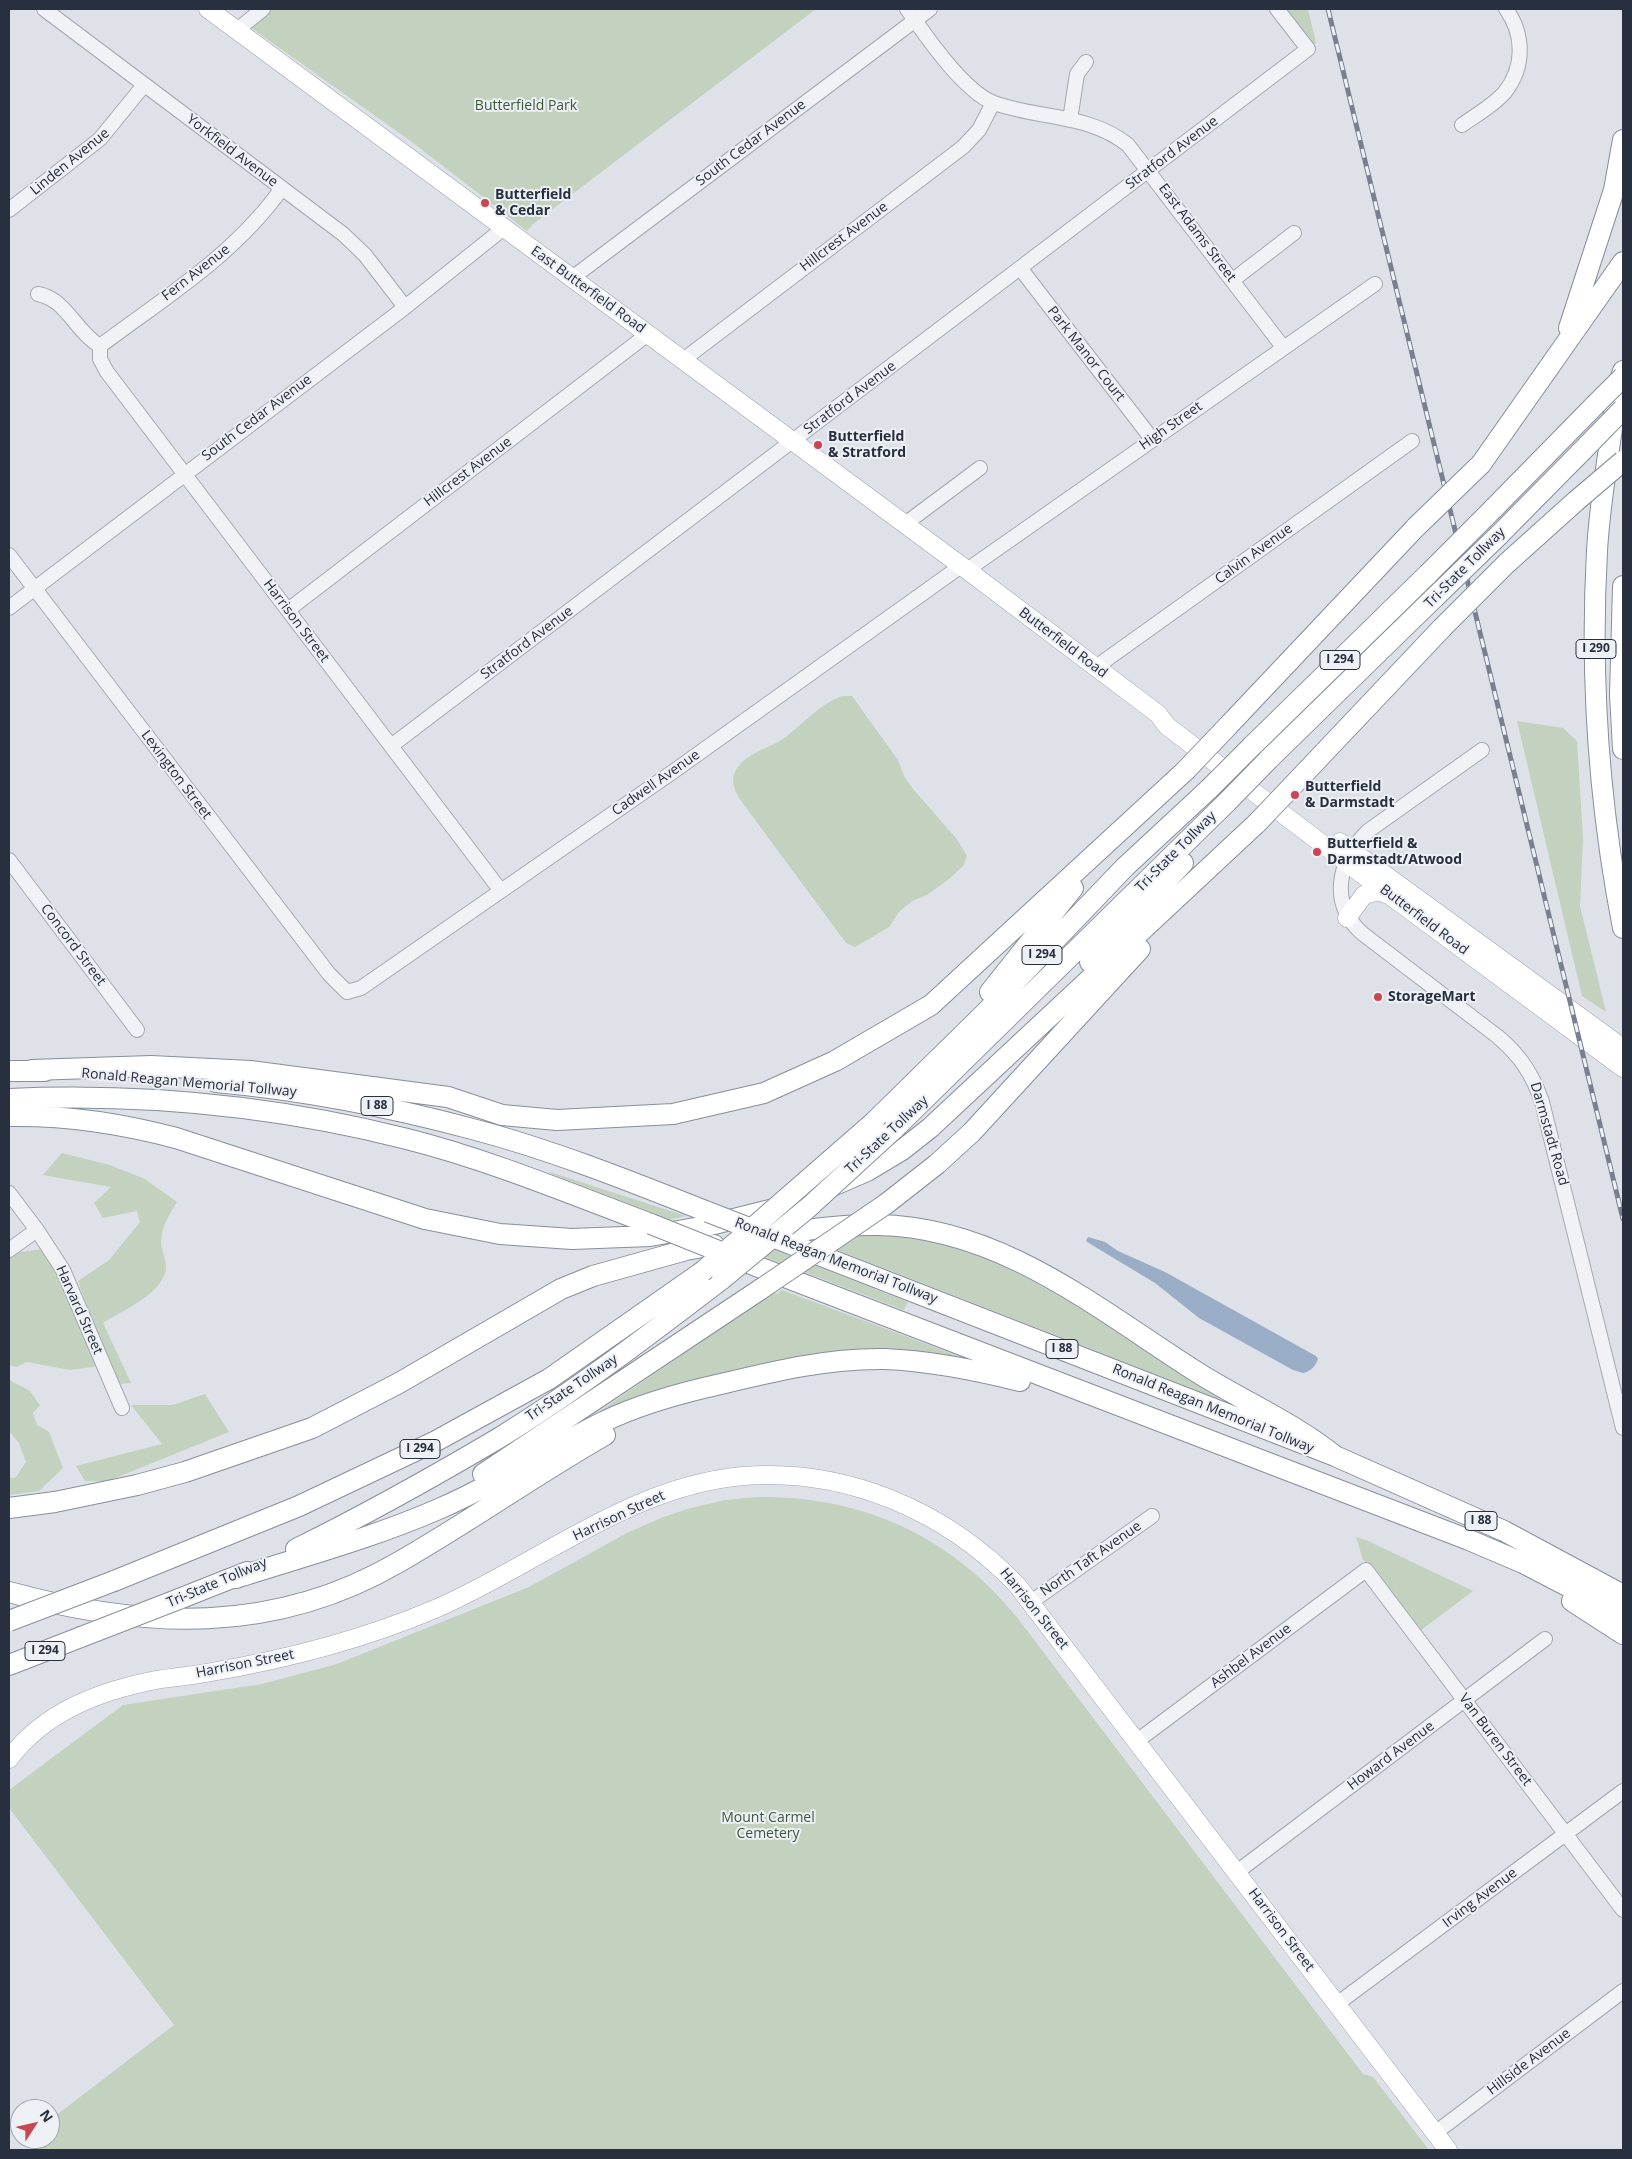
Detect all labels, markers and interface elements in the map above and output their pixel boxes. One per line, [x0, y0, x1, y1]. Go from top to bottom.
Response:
street label: South Cedar Avenue [693, 96, 809, 190]
park label: Butterfield Park [475, 98, 577, 114]
street label: Yorkfield Avenue [183, 111, 281, 191]
street label: Stratford Avenue [1123, 113, 1221, 193]
street label: Linden Avenue [27, 125, 113, 199]
street label: East Adams Street [1155, 181, 1239, 285]
place label: Butterfield & Cedar [495, 187, 571, 220]
marker: Butterfield & Cedar [479, 197, 491, 209]
street label: Hillcrest Avenue [797, 199, 891, 275]
street label: Fern Avenue [159, 241, 233, 305]
street label: East Butterfield Road [528, 243, 648, 337]
street label: Park Manor Court [1044, 303, 1128, 405]
street label: Stratford Avenue [801, 358, 899, 438]
street label: South Cedar Avenue [199, 371, 315, 465]
street label: High Street [1136, 398, 1206, 454]
place label: Butterfield & Stratford [828, 429, 906, 462]
street label: Hillcrest Avenue [421, 434, 515, 510]
marker: Butterfield & Stratford [812, 439, 824, 451]
street label: Calvin Avenue [1212, 520, 1296, 588]
street label: Tri-State Tollway [1421, 524, 1509, 612]
street label: Harrison Street [259, 576, 333, 666]
street label: Stratford Avenue [478, 603, 576, 683]
street label: Butterfield Road [1015, 604, 1111, 682]
road number: I 290 [1576, 640, 1616, 659]
road number: I 294 [1320, 650, 1360, 670]
street label: Lexington Street [137, 727, 215, 823]
street label: Cadwell Avenue [609, 746, 703, 820]
place label: Butterfield & Darmstadt [1305, 779, 1394, 812]
marker: Butterfield & Darmstadt [1289, 789, 1301, 801]
street label: Tri-State Tollway [1132, 808, 1220, 896]
place label: Butterfield & Darmstadt/Atwood [1327, 836, 1462, 869]
marker: Butterfield & Darmstadt/Atwood [1311, 846, 1323, 858]
street label: Butterfield Road [1376, 881, 1472, 959]
street label: Concord Street [37, 901, 109, 989]
road number: I 294 [1022, 946, 1062, 964]
place label: StorageMart [1388, 989, 1476, 1005]
marker: StorageMart [1372, 991, 1384, 1003]
street label: Ronald Reagan Memorial Tollway [81, 1065, 297, 1101]
street label: Darmstadt Road [1526, 1080, 1572, 1188]
street label: Tri-State Tollway [842, 1092, 932, 1178]
road number: I 88 [361, 1096, 393, 1116]
street label: Ronald Reagan Memorial Tollway [732, 1214, 940, 1308]
street label: Harvard Street [52, 1263, 106, 1357]
road number: I 88 [1046, 1340, 1078, 1358]
street label: Tri-State Tollway [523, 1351, 621, 1425]
street label: Ronald Reagan Memorial Tollway [1110, 1361, 1316, 1457]
road number: I 294 [400, 1440, 440, 1458]
street label: Harrison Street [570, 1487, 668, 1545]
road number: I 88 [1465, 1512, 1497, 1530]
street label: North Taft Avenue [1037, 1518, 1145, 1600]
street label: Tri-State Tollway [164, 1554, 270, 1612]
street label: Harrison Street [996, 1565, 1072, 1653]
street label: Ashbel Avenue [1207, 1620, 1295, 1692]
road number: I 294 [25, 1642, 65, 1660]
street label: Harrison Street [195, 1646, 295, 1682]
street label: Van Buren Street [1455, 1691, 1535, 1789]
street label: Howard Avenue [1344, 1718, 1438, 1794]
park label: Mount Carmel Cemetery [721, 1810, 815, 1842]
street label: Irving Avenue [1440, 1865, 1520, 1931]
street label: Harrison Street [1244, 1885, 1318, 1975]
street label: Hillside Avenue [1484, 2025, 1574, 2099]
north arrow [10, 2099, 60, 2149]
text: N [36, 2106, 58, 2126]

